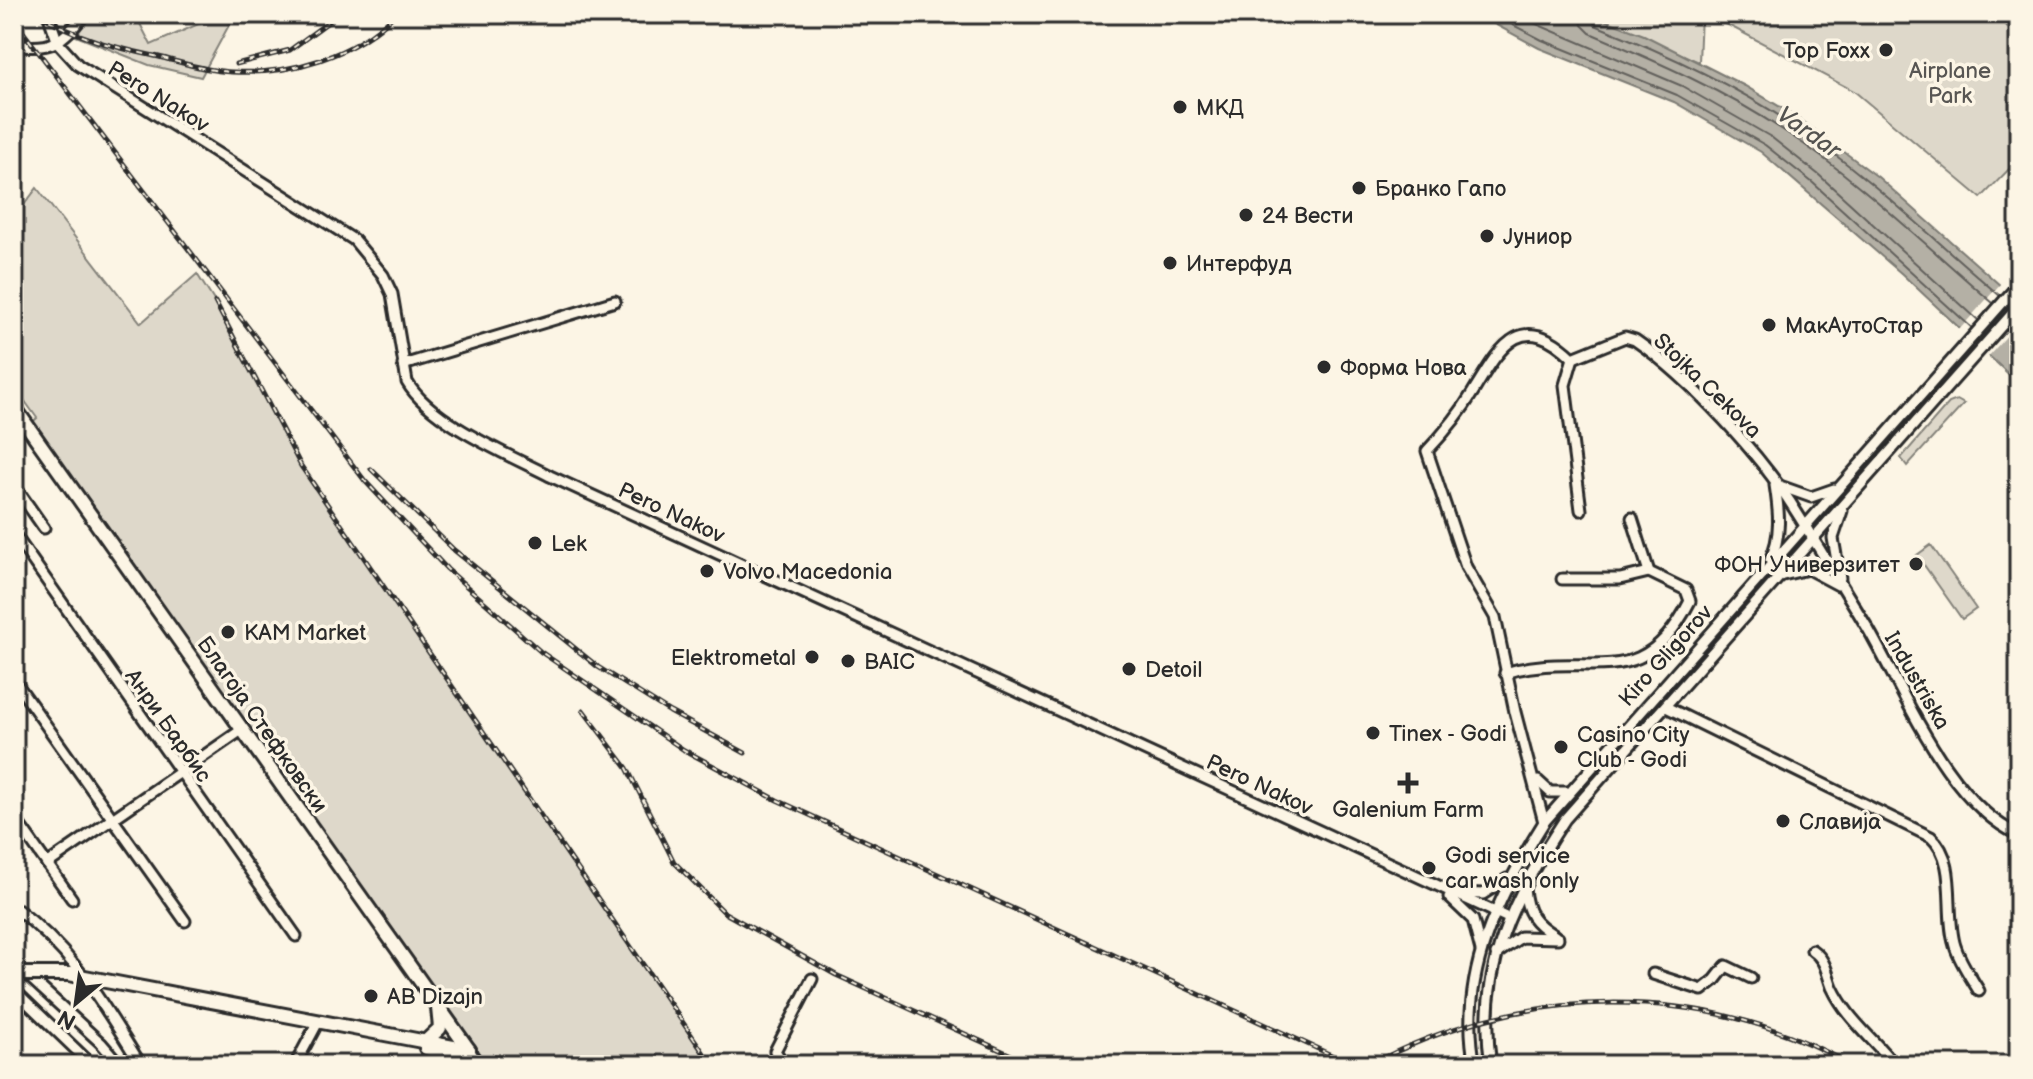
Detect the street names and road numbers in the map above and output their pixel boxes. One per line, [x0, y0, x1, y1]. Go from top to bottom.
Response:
street label: Pero Nakov [103, 56, 214, 139]
street label: Stojka Cekova [1647, 328, 1767, 444]
street label: Pero Nakov [614, 477, 729, 550]
street label: Kiro Gligorov [1613, 599, 1719, 712]
street label: Industriska [1878, 627, 1956, 735]
street label: Благоја Стефковски [191, 631, 333, 818]
street label: Анри Барбис [118, 663, 217, 788]
street label: Pero Nakov [1202, 749, 1317, 822]

